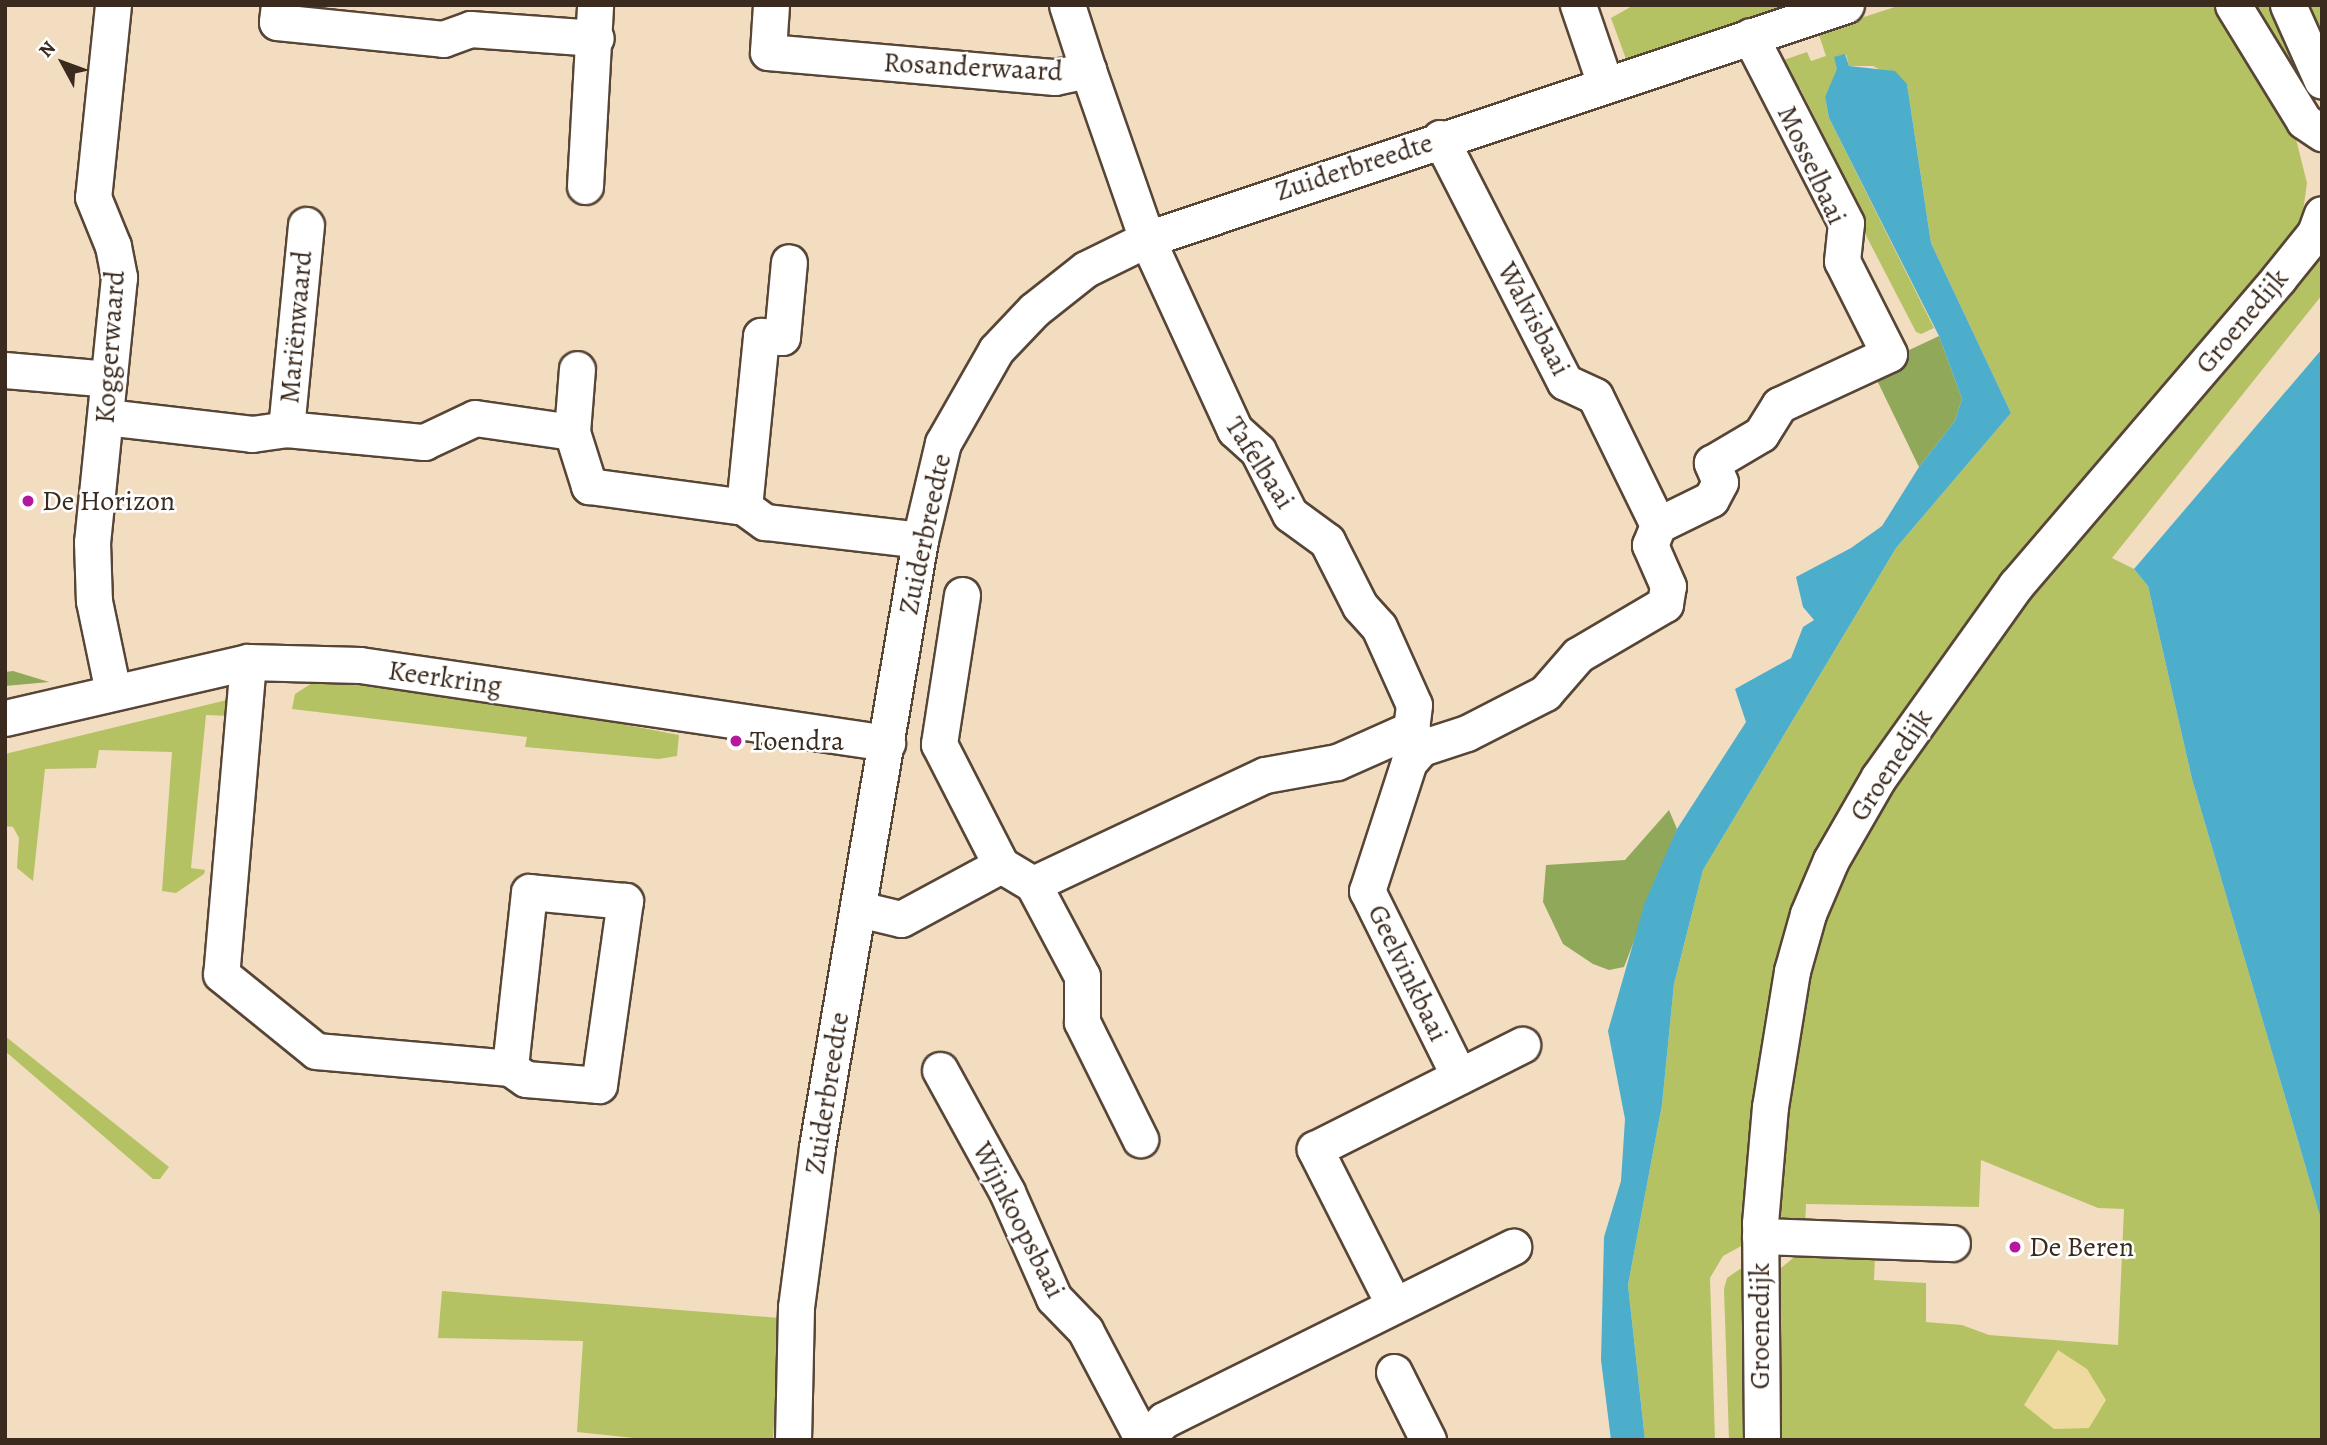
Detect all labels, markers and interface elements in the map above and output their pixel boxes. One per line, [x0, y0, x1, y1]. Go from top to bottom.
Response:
north arrow [28, 28, 98, 98]
text: N [33, 35, 62, 63]
street label: Rosanderwaard [883, 46, 1063, 88]
street label: Mosselbaai [1770, 100, 1854, 230]
street label: Zuiderbreedte [1271, 126, 1437, 208]
street label: Mariënwaard [273, 249, 319, 405]
street label: Walvisbaai [1490, 257, 1578, 381]
street label: Groenedijk [2188, 262, 2296, 380]
street label: Koggerwaard [88, 269, 132, 425]
street label: Tafelbaai [1218, 411, 1302, 515]
street label: Zuiderbreedte [892, 451, 958, 617]
place label: De Horizon [42, 484, 175, 518]
marker: De Horizon [20, 493, 36, 509]
street label: Keerkring [386, 653, 504, 703]
street label: Groenedijk [1842, 703, 1940, 827]
place label: Toendra [750, 724, 844, 758]
marker: Toendra [728, 733, 744, 749]
street label: Geelvinkbaai [1360, 899, 1456, 1047]
street label: Zuiderbreedte [798, 1010, 856, 1176]
street label: Wijnkoopsbaai [965, 1136, 1073, 1304]
place label: De Beren [2029, 1230, 2134, 1264]
marker: De Beren [2007, 1239, 2023, 1255]
street label: Groenedijk [1743, 1263, 1777, 1389]

